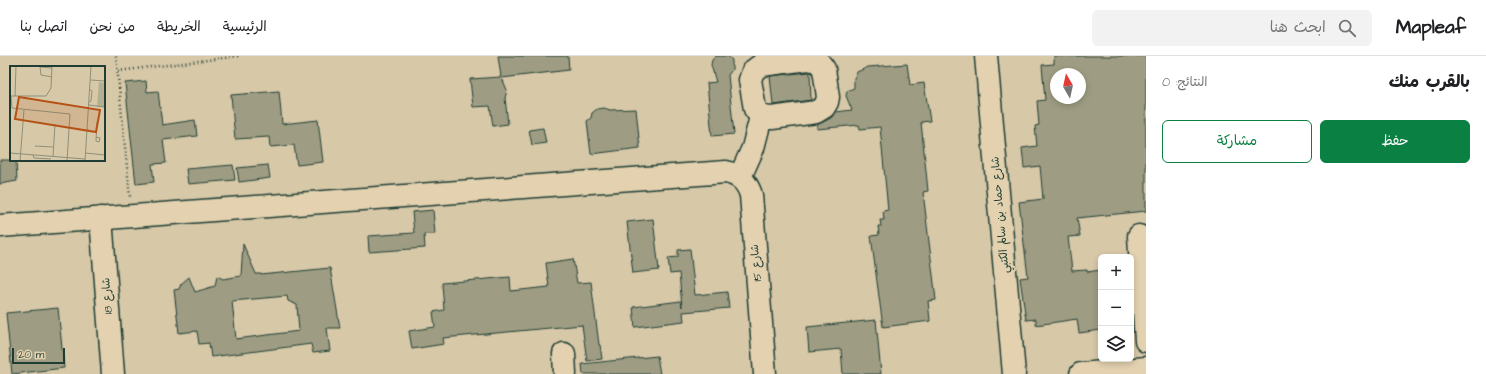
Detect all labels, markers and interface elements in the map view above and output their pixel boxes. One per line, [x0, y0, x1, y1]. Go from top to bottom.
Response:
search box [1092, 10, 1372, 46]
text: Mapleaf [1396, 14, 1466, 41]
text: اتصل بنا [20, 17, 67, 37]
text: من نحن [89, 17, 135, 37]
text: الخريطة [157, 17, 201, 37]
text: الرئيسية [223, 17, 267, 37]
text: ابحث هنا [1270, 17, 1326, 38]
icon: search [1336, 17, 1358, 39]
inset map [10, 66, 105, 161]
north arrow [1050, 68, 1086, 104]
text: بالقرب منك [1389, 70, 1470, 94]
text: النتائج: 0 [1162, 73, 1208, 91]
button: مشاركة [1162, 120, 1312, 163]
button: حفظ [1320, 120, 1470, 163]
street label: شارع حماد بن سالم الكتبي [987, 156, 1016, 274]
street label: شارع 15 [747, 244, 766, 282]
map controls [1098, 254, 1134, 362]
button: + [1098, 254, 1134, 290]
street label: شارع 18 [98, 277, 117, 315]
button: − [1098, 290, 1134, 326]
button: layers [1098, 326, 1134, 362]
scale bar [12, 346, 65, 365]
text: 20 m [18, 347, 44, 362]

